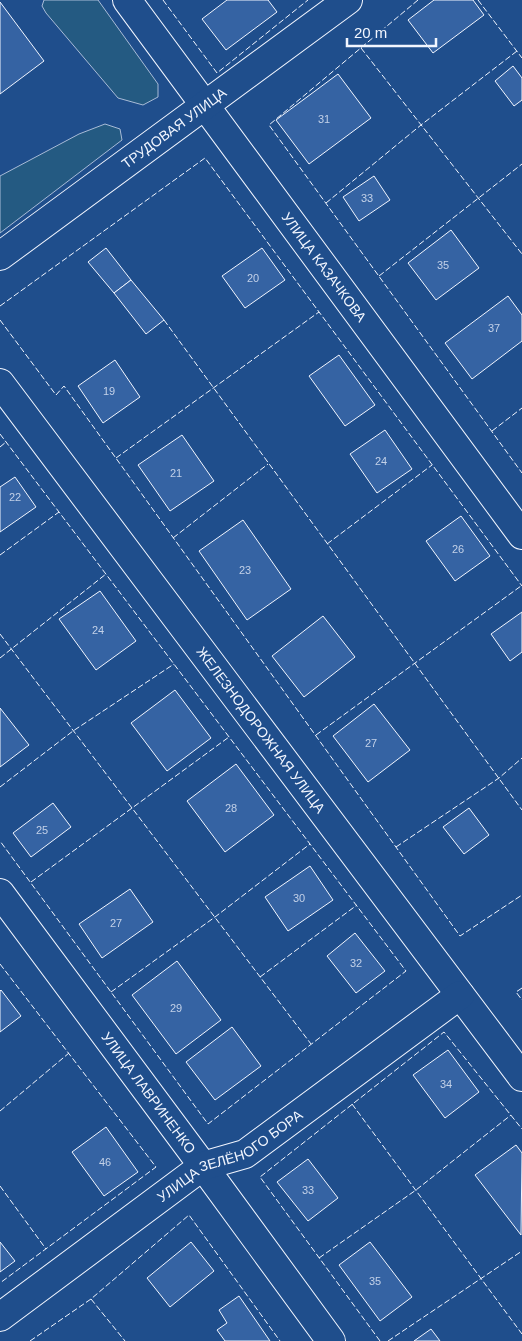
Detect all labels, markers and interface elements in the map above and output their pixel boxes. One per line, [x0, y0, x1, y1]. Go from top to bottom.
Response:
scale bar [347, 15, 436, 47]
text: 20 m [354, 24, 387, 41]
street label: ТРУДОВАЯ УЛИЦА [119, 84, 230, 172]
house number: 31 [318, 113, 330, 125]
house number: 33 [361, 192, 373, 204]
street label: УЛИЦА КАЗАЧКОВА [279, 209, 370, 325]
house number: 35 [437, 259, 449, 271]
house number: 20 [247, 272, 259, 284]
house number: 37 [488, 322, 500, 334]
house number: 19 [103, 385, 115, 397]
house number: 24 [375, 455, 387, 467]
house number: 21 [170, 467, 182, 479]
house number: 22 [9, 491, 21, 503]
house number: 26 [452, 543, 464, 555]
house number: 23 [239, 564, 251, 576]
house number: 24 [92, 624, 104, 636]
street label: ЖЕЛЕЗНОДОРОЖНАЯ УЛИЦА [193, 644, 329, 816]
house number: 27 [365, 737, 377, 749]
house number: 28 [225, 802, 237, 814]
house number: 25 [36, 824, 48, 836]
house number: 30 [293, 892, 305, 904]
house number: 27 [110, 917, 122, 929]
house number: 32 [350, 957, 362, 969]
house number: 29 [170, 1002, 182, 1014]
street label: УЛИЦА ЛАВРИНЕНКО [98, 1029, 199, 1157]
house number: 34 [440, 1078, 452, 1090]
street label: УЛИЦА ЗЕЛЁНОГО БОРА [154, 1106, 306, 1205]
house number: 46 [99, 1156, 111, 1168]
house number: 33 [302, 1184, 314, 1196]
house number: 35 [369, 1275, 381, 1287]

